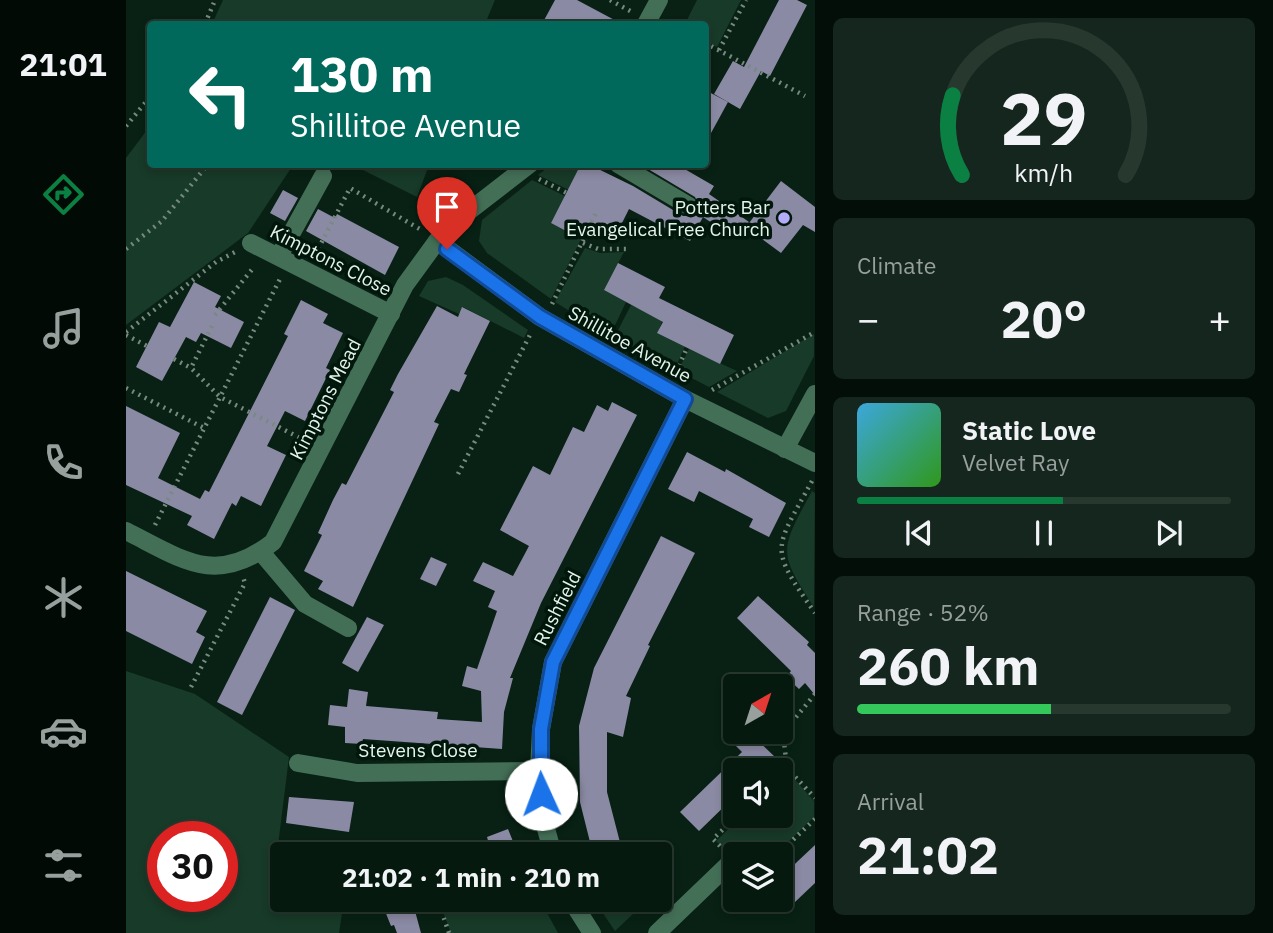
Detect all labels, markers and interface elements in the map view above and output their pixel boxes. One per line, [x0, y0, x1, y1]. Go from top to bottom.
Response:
text: 130 m [290, 42, 434, 105]
text: 21:01 [19, 43, 107, 85]
icon: left [175, 49, 266, 140]
text: 29 [1000, 70, 1088, 165]
text: Shillitoe Avenue [290, 104, 521, 146]
text: km/h [1015, 156, 1073, 189]
icon: directions [39, 170, 88, 219]
pin [417, 177, 477, 249]
icon: arrive [428, 188, 466, 226]
place label: Potters Bar Evangelical Free Church [566, 195, 770, 241]
marker: Potters Bar Evangelical Free Church [776, 210, 792, 226]
street label: Kimptons Close [266, 219, 396, 301]
text: Climate [857, 250, 936, 280]
text: 20° [1001, 285, 1087, 352]
text: − [857, 294, 880, 343]
text: + [1208, 294, 1231, 343]
street label: Shillitoe Avenue [564, 300, 696, 388]
icon: music [39, 304, 88, 353]
street label: Kimptons Mead [284, 334, 366, 464]
text: Static Love [962, 413, 1096, 447]
icon: phone [39, 438, 88, 487]
text: Velvet Ray [962, 447, 1069, 477]
icon: previous [900, 514, 938, 552]
icon: pause [1025, 514, 1063, 552]
icon: next [1150, 514, 1188, 552]
street label: Rushfield [528, 567, 586, 649]
icon: climate [39, 573, 88, 622]
text: Range · 52% [857, 597, 989, 627]
text: 260 km [857, 632, 1039, 699]
north arrow [723, 674, 793, 744]
map controls [723, 674, 793, 912]
icon: car [39, 707, 88, 756]
street label: Stevens Close [358, 738, 478, 762]
position arrow [504, 757, 578, 831]
button: sound [723, 758, 793, 828]
text: Arrival [857, 786, 924, 816]
speed limit sign: 30 [147, 821, 238, 912]
text: 21:02 [857, 821, 999, 888]
icon: filters [39, 841, 88, 890]
button: layers [723, 842, 793, 912]
text: 21:02 · 1 min · 210 m [342, 860, 600, 894]

